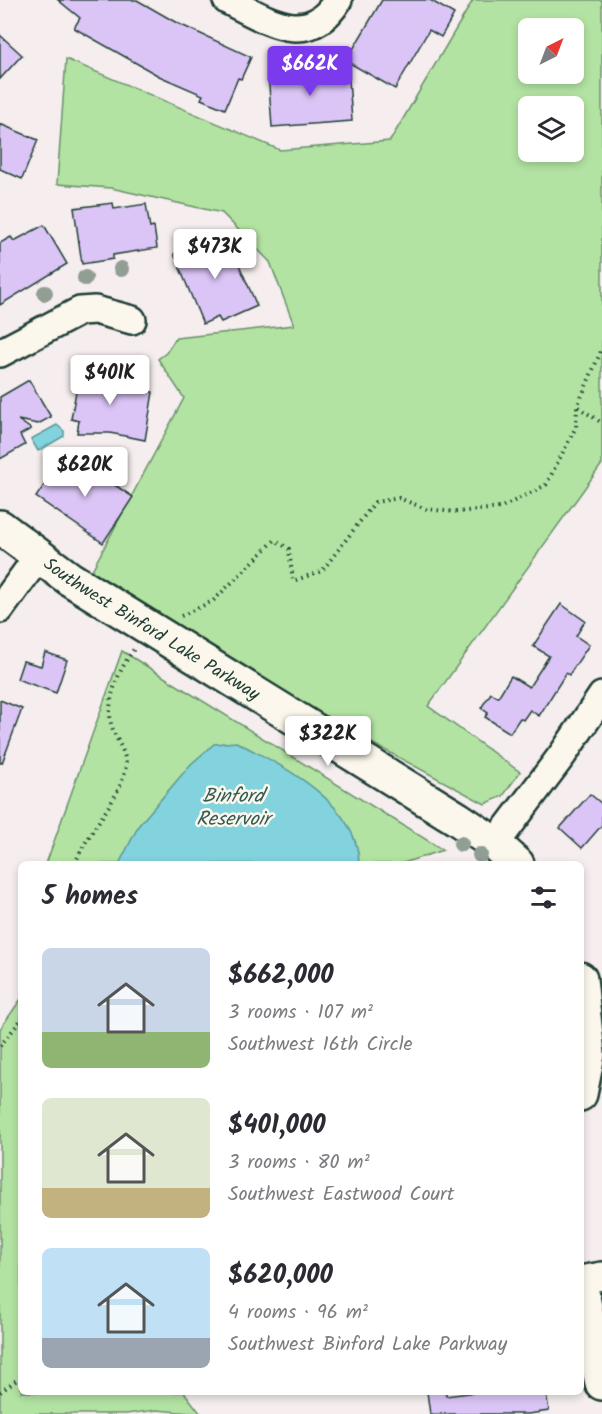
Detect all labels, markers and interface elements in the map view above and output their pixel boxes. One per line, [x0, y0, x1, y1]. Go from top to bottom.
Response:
north arrow [518, 18, 584, 84]
map controls [518, 18, 584, 162]
pin: $662K [268, 46, 352, 97]
text: $662K [281, 49, 339, 81]
button: layers [518, 96, 584, 162]
pin: $473K [173, 229, 257, 280]
text: $473K [187, 232, 243, 264]
pin: $401K [68, 355, 152, 406]
text: $401K [84, 358, 136, 390]
pin: $620K [43, 447, 127, 498]
text: $620K [57, 450, 113, 482]
street label: Southwest Binford Lake Parkway [36, 551, 266, 709]
pin: $322K [286, 716, 370, 767]
text: $322K [299, 719, 357, 751]
water label: Binford Reservoir [196, 781, 274, 836]
text: 5 homes [42, 876, 138, 918]
icon: filters [527, 881, 560, 914]
text: $662,000 [228, 955, 334, 997]
icon: home [90, 972, 162, 1044]
text: 3 rooms · 107 m² [228, 997, 373, 1029]
text: Southwest 16th Circle [228, 1029, 413, 1061]
text: $401,000 [228, 1105, 326, 1147]
icon: home [90, 1122, 162, 1194]
text: 3 rooms · 80 m² [228, 1147, 370, 1179]
text: Southwest Eastwood Court [228, 1179, 454, 1211]
text: $620,000 [228, 1255, 333, 1297]
icon: home [90, 1272, 162, 1344]
text: 4 rooms · 96 m² [228, 1297, 368, 1329]
text: Southwest Binford Lake Parkway [228, 1329, 507, 1361]

